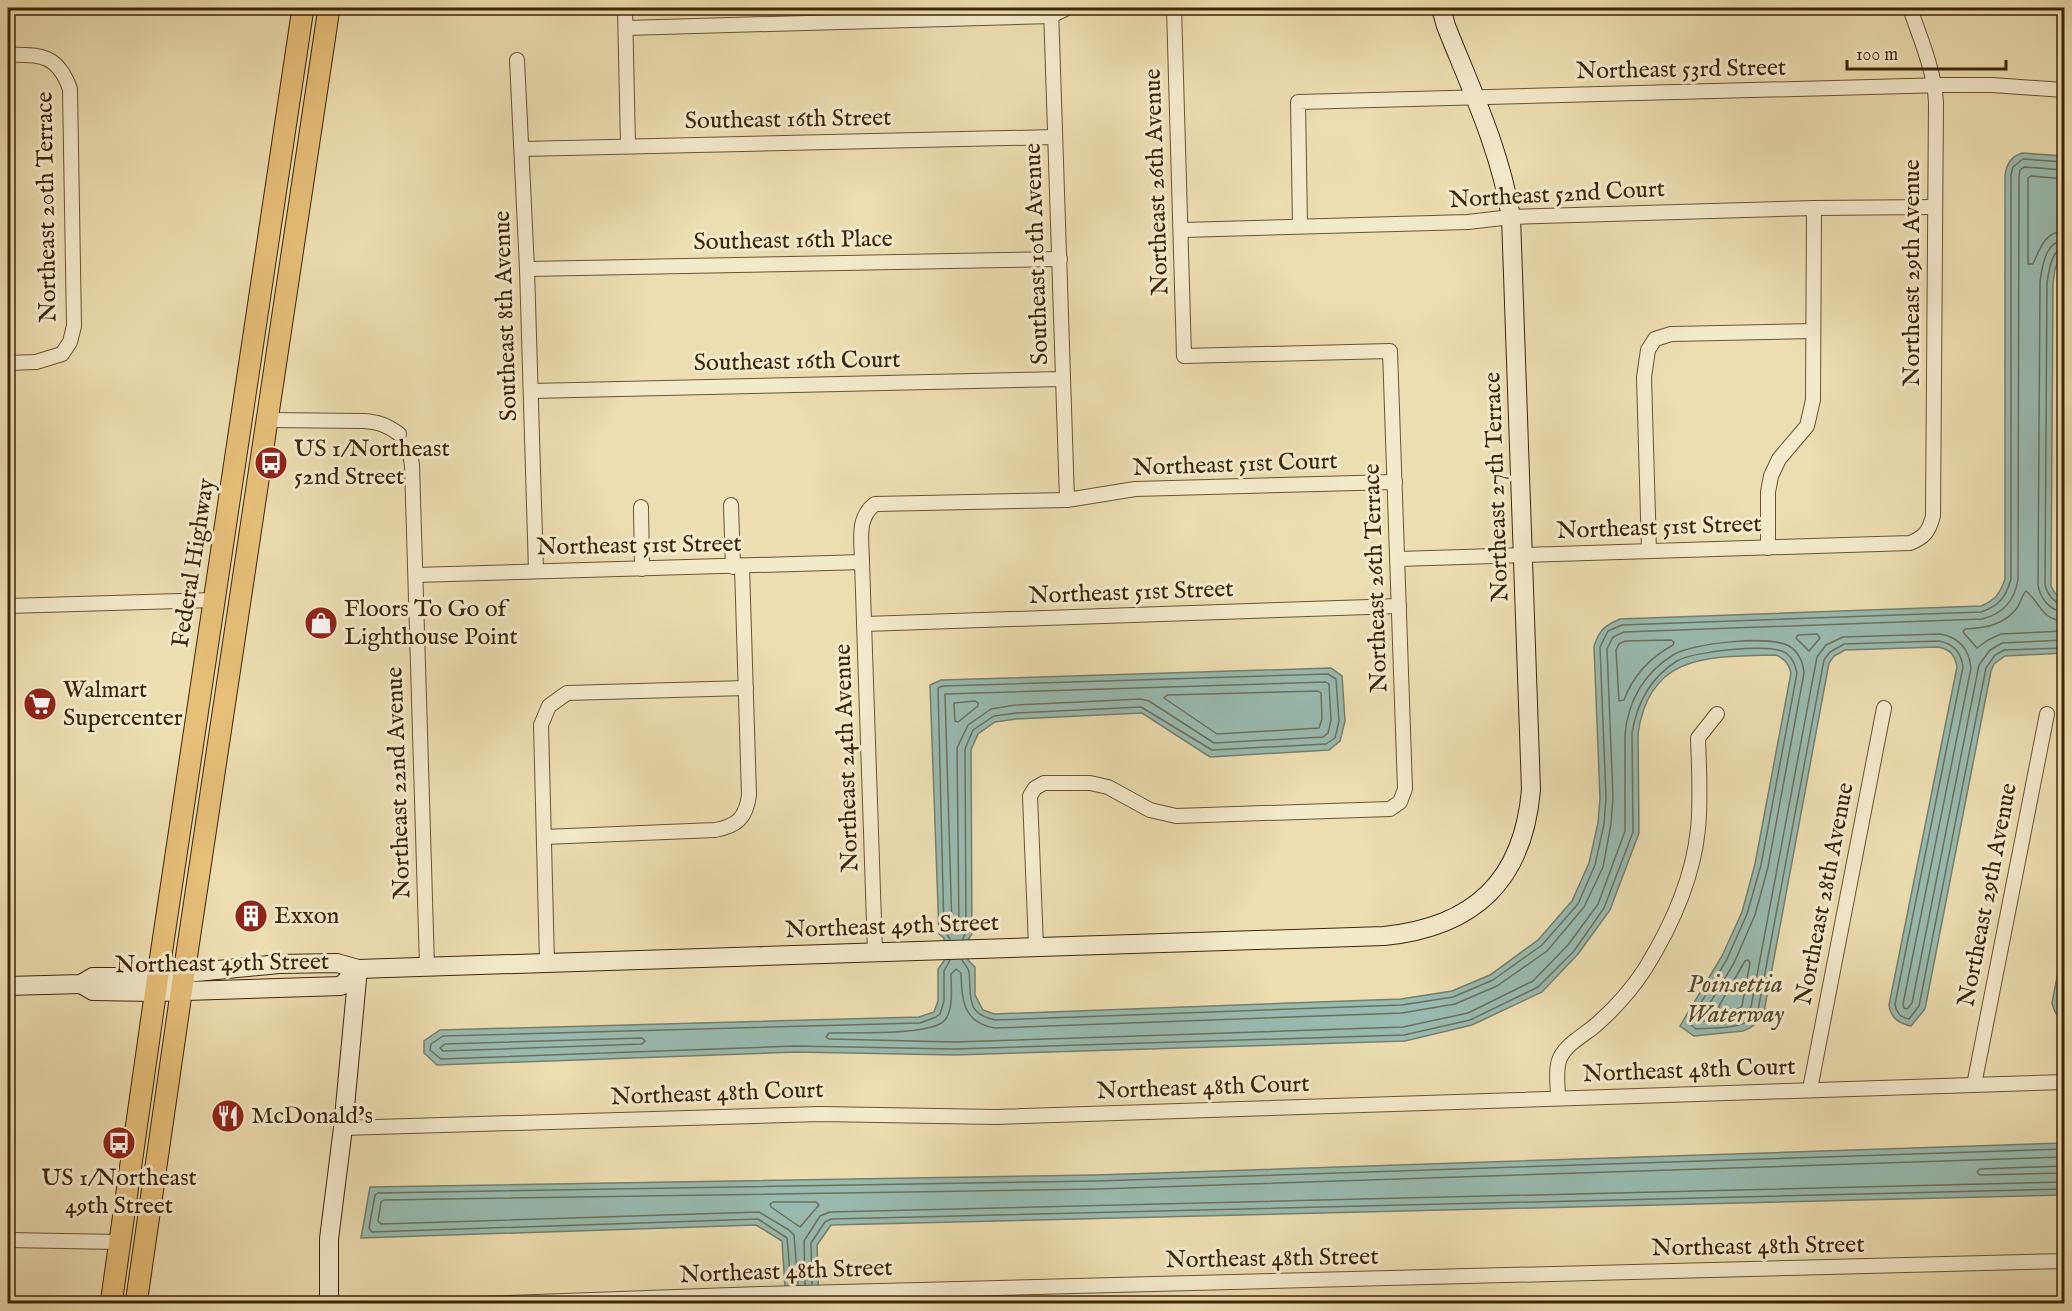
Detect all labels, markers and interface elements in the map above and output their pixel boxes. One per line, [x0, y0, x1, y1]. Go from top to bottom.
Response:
scale bar [1847, 33, 2006, 71]
text: 100 m [1856, 44, 1898, 67]
street label: Northeast 53rd Street [1576, 53, 1786, 87]
street label: Northeast 26th Avenue [1138, 68, 1176, 296]
street label: Northeast 20th Terrace [29, 91, 65, 323]
street label: Southeast 16th Street [684, 103, 892, 137]
street label: Southeast 10th Avenue [1018, 143, 1056, 365]
street label: Northeast 29th Avenue [1897, 159, 1928, 387]
street label: Northeast 52nd Court [1448, 174, 1666, 216]
street label: Southeast 8th Avenue [487, 210, 525, 422]
street label: Southeast 16th Place [693, 224, 893, 258]
street label: Southeast 16th Court [693, 345, 901, 379]
street label: Northeast 27th Terrace [1477, 371, 1517, 603]
place label: US 1/Northeast 52nd Street [294, 434, 450, 493]
bus stop icon: US 1/Northeast 52nd Street [253, 445, 289, 481]
street label: Northeast 51st Court [1132, 446, 1338, 484]
street label: Northeast 26th Terrace [1357, 463, 1395, 693]
street label: Federal Highway [165, 476, 223, 650]
street label: Northeast 51st Street [1556, 509, 1762, 547]
street label: Northeast 51st Street [536, 529, 742, 563]
street label: Northeast 51st Street [1028, 574, 1234, 612]
place label: Floors To Go of Lighthouse Point [344, 594, 518, 653]
shop icon: Floors To Go of Lighthouse Point [303, 605, 339, 641]
street label: Northeast 24th Avenue [828, 643, 866, 873]
street label: Northeast 22nd Avenue [379, 666, 419, 900]
place label: Walmart Supercenter [63, 675, 183, 734]
supermarket icon: Walmart Supercenter [22, 686, 58, 722]
street label: Northeast 28th Avenue [1788, 780, 1862, 1008]
street label: Northeast 29th Avenue [1951, 780, 2025, 1010]
building icon: Exxon [233, 898, 269, 934]
place label: Exxon [274, 901, 340, 932]
street label: Northeast 49th Street [784, 908, 1000, 946]
street label: Northeast 49th Street [115, 947, 329, 981]
water label: Poinsettia Waterway [1686, 968, 1784, 1031]
street label: Northeast 48th Court [1582, 1052, 1796, 1090]
street label: Northeast 48th Court [1096, 1069, 1310, 1107]
street label: Northeast 48th Court [610, 1075, 824, 1113]
restaurant icon: McDonald's [210, 1098, 246, 1134]
place label: McDonald's [251, 1101, 373, 1132]
bus stop icon: US 1/Northeast 49th Street [101, 1125, 137, 1161]
place label: US 1/Northeast 49th Street [41, 1163, 197, 1222]
street label: Northeast 48th Street [1651, 1230, 1865, 1264]
street label: Northeast 48th Street [1165, 1242, 1379, 1276]
street label: Northeast 48th Street [679, 1253, 893, 1291]

